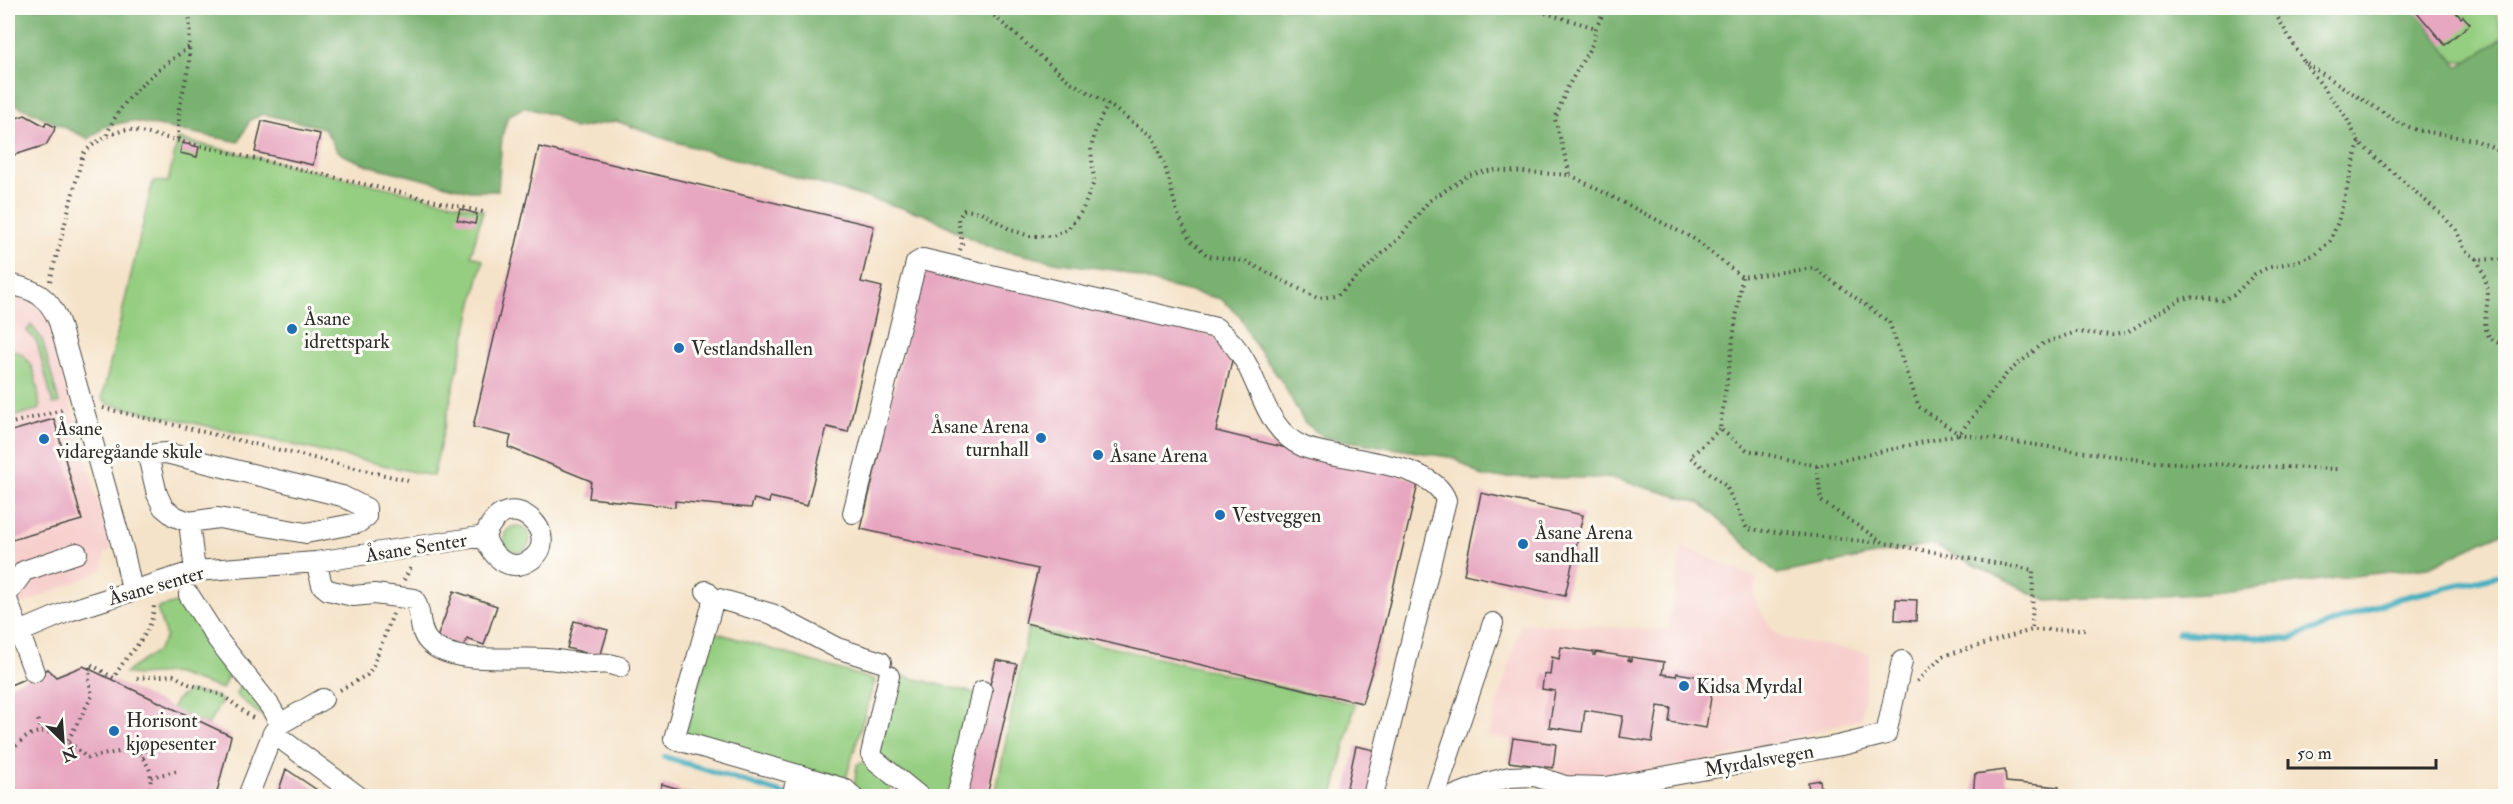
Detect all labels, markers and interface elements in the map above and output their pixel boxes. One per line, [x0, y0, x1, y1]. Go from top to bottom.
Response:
place label: Åsane idrettspark [303, 306, 390, 355]
marker: Åsane idrettspark [285, 322, 299, 336]
place label: Vestlandshallen [691, 336, 813, 361]
marker: Vestlandshallen [672, 341, 686, 355]
place label: Åsane Arena turnhall [930, 414, 1030, 462]
place label: Åsane vidaregåande skule [55, 416, 203, 464]
marker: Åsane Arena turnhall [1034, 431, 1048, 445]
marker: Åsane vidaregåande skule [37, 432, 51, 446]
place label: Åsane Arena [1109, 443, 1208, 468]
marker: Åsane Arena [1091, 448, 1105, 462]
place label: Vestveggen [1232, 503, 1321, 528]
marker: Vestveggen [1213, 508, 1227, 522]
place label: Åsane Arena sandhall [1534, 520, 1633, 568]
street label: Åsane Senter [362, 527, 469, 568]
marker: Åsane Arena sandhall [1516, 537, 1530, 551]
street label: Åsane senter [104, 560, 207, 611]
place label: Kidsa Myrdal [1696, 674, 1803, 699]
marker: Kidsa Myrdal [1677, 679, 1691, 693]
place label: Horisont kjøpesenter [126, 708, 216, 757]
north arrow [33, 711, 93, 771]
marker: Horisont kjøpesenter [107, 724, 121, 738]
scale bar [2288, 732, 2436, 770]
street label: Myrdalsvegen [1703, 739, 1816, 782]
text: N [58, 741, 81, 766]
text: 50 m [2297, 742, 2332, 765]

